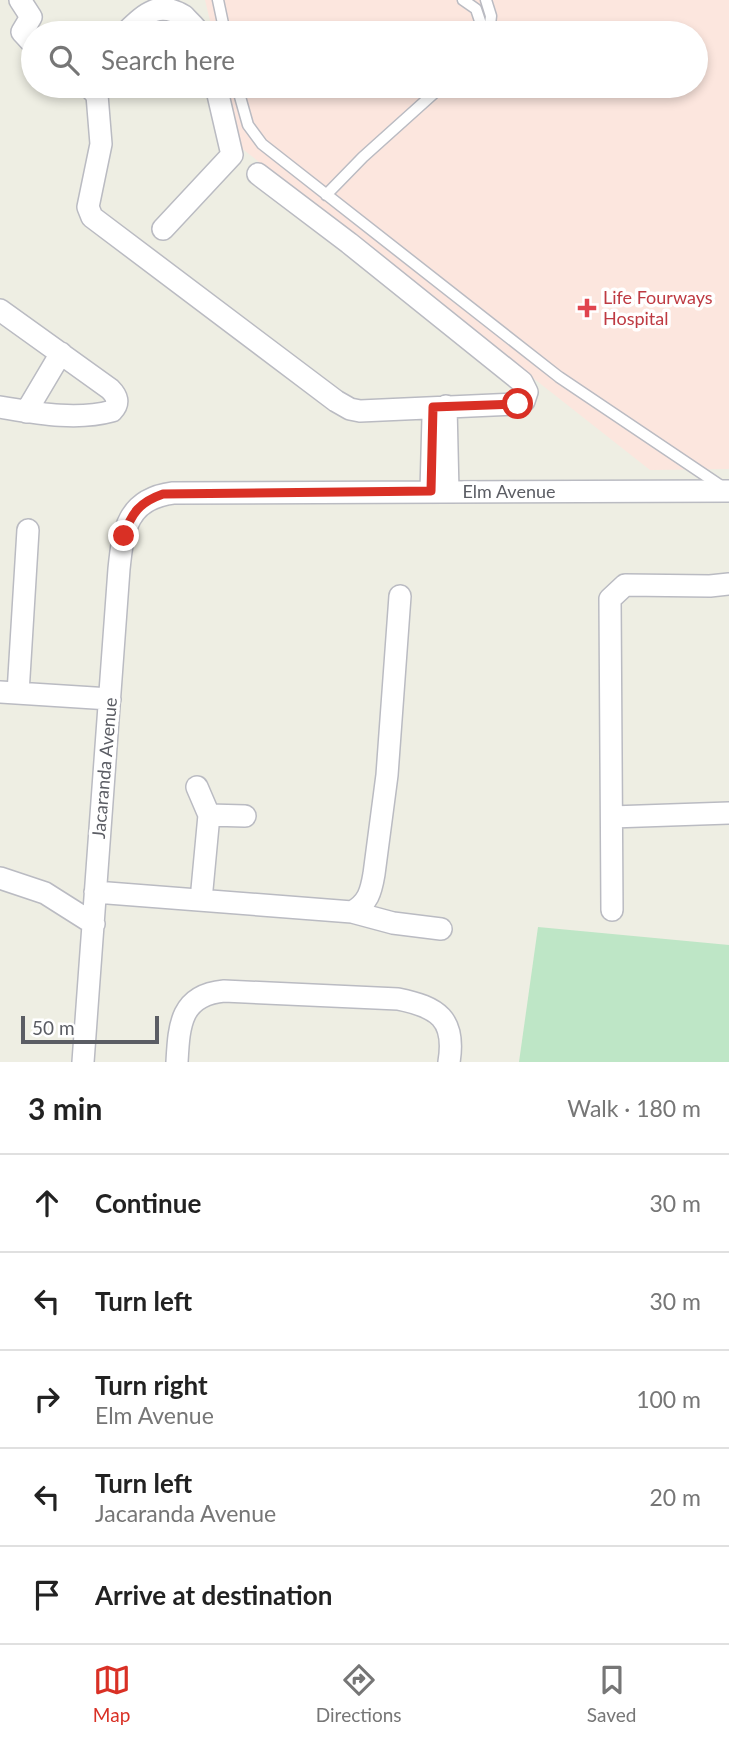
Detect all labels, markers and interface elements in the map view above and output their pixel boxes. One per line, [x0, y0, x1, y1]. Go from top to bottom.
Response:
search box [21, 21, 708, 98]
icon: search [45, 41, 83, 79]
text: Search here [101, 44, 235, 76]
place label: Life Fourways Hospital [603, 286, 713, 329]
marker: Life Fourways Hospital [577, 298, 597, 318]
route start [502, 388, 533, 419]
street label: Elm Avenue [463, 480, 555, 502]
route end [108, 520, 139, 551]
street label: Jacaranda Avenue [87, 696, 121, 839]
scale bar [21, 1013, 159, 1045]
text: 50 m [32, 1016, 75, 1039]
text: 3 min [28, 1090, 102, 1126]
text: Walk · 180 m [567, 1094, 701, 1122]
icon: ahead [28, 1184, 66, 1222]
text: Continue [95, 1187, 201, 1219]
text: 30 m [650, 1189, 701, 1217]
icon: left [28, 1282, 66, 1320]
text: Turn left [95, 1285, 192, 1317]
text: 30 m [650, 1287, 701, 1315]
text: Turn right [95, 1369, 208, 1401]
icon: right [28, 1380, 66, 1418]
text: 100 m [636, 1385, 701, 1413]
text: Elm Avenue [95, 1401, 214, 1429]
text: Turn left [95, 1467, 192, 1499]
icon: left [28, 1478, 66, 1516]
text: 20 m [650, 1483, 701, 1511]
text: Jacaranda Avenue [95, 1499, 276, 1527]
icon: arrive [28, 1576, 66, 1614]
text: Arrive at destination [95, 1579, 332, 1611]
tab: Map [93, 1661, 131, 1726]
tab: Directions [316, 1661, 402, 1726]
tab: Saved [587, 1661, 636, 1726]

